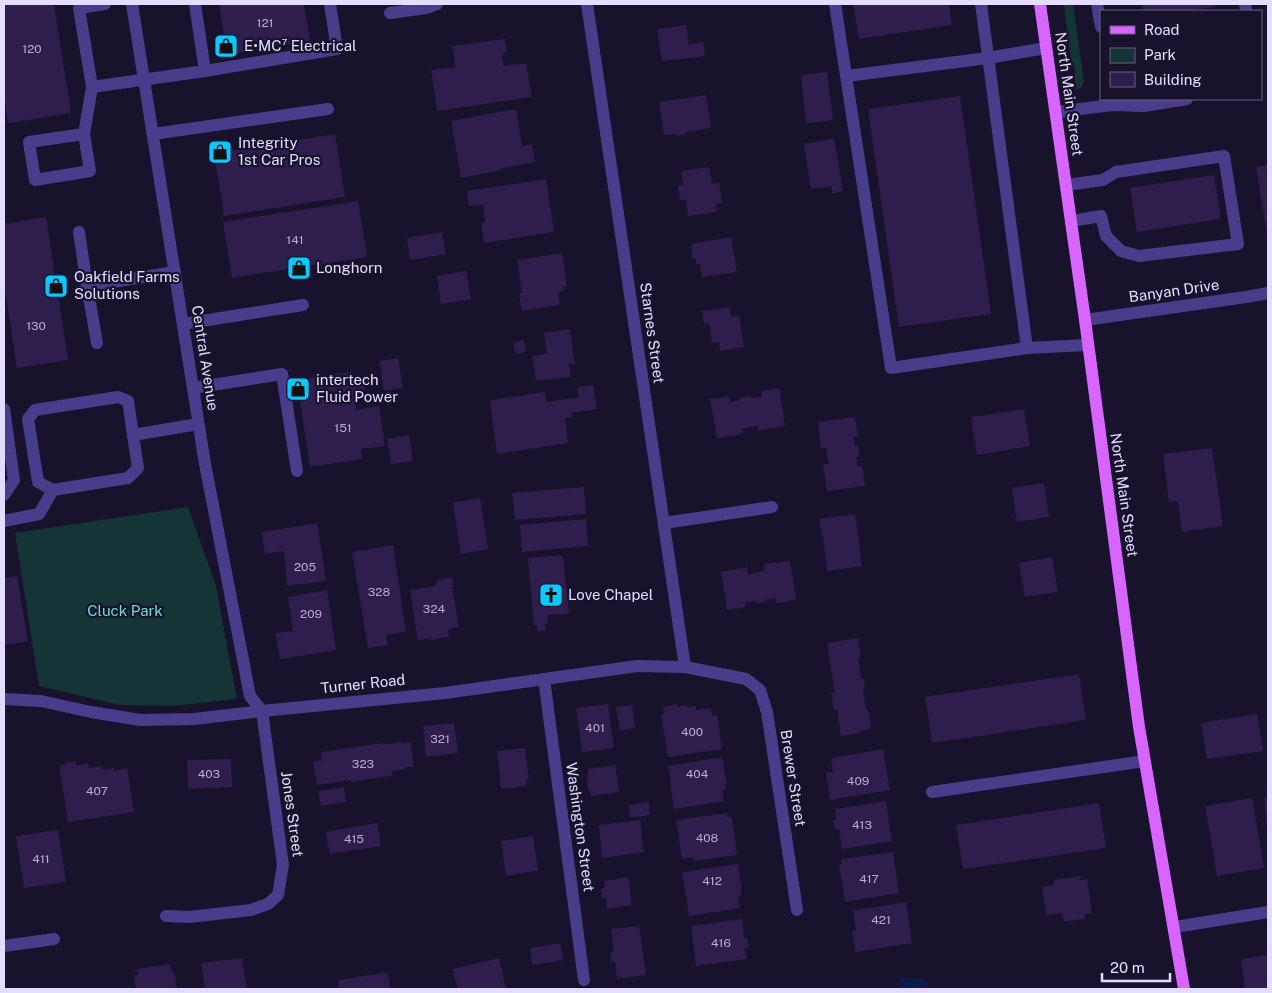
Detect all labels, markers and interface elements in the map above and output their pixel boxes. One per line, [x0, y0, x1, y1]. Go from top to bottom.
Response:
legend [1100, 10, 1262, 100]
house number: 121 [257, 16, 273, 30]
text: Road [1144, 21, 1180, 38]
street label: North Main Street [1052, 31, 1087, 157]
shop icon: E•MC⁷ Electrical [213, 33, 239, 59]
place label: E•MC⁷ Electrical [244, 37, 357, 54]
house number: 120 [22, 42, 42, 56]
text: Park [1144, 46, 1176, 63]
text: Building [1144, 71, 1202, 88]
place label: Integrity 1st Car Pros [238, 134, 320, 168]
shop icon: Integrity 1st Car Pros [207, 139, 233, 165]
house number: 141 [286, 233, 304, 247]
shop icon: Longhorn [286, 255, 312, 281]
place label: Longhorn [316, 259, 383, 276]
place label: Oakfield Farms Solutions [74, 268, 180, 302]
shop icon: Oakfield Farms Solutions [43, 273, 69, 299]
street label: Banyan Drive [1128, 276, 1220, 305]
street label: Starnes Street [637, 281, 668, 385]
street label: Central Avenue [189, 304, 222, 412]
house number: 130 [26, 319, 46, 333]
place label: intertech Fluid Power [316, 371, 398, 405]
shop icon: intertech Fluid Power [285, 376, 311, 402]
house number: 151 [334, 421, 352, 435]
street label: North Main Street [1107, 432, 1142, 558]
house number: 205 [294, 560, 316, 574]
church icon: Love Chapel [538, 582, 564, 608]
house number: 328 [368, 585, 390, 599]
place label: Love Chapel [568, 586, 653, 603]
park label: Cluck Park [87, 602, 163, 619]
house number: 324 [423, 602, 446, 616]
house number: 209 [300, 607, 322, 621]
street label: Turner Road [320, 671, 406, 696]
house number: 401 [585, 721, 605, 735]
house number: 400 [681, 725, 703, 739]
street label: Brewer Street [777, 728, 810, 828]
house number: 321 [430, 732, 450, 746]
house number: 323 [352, 757, 374, 771]
street label: Washington Street [563, 761, 598, 893]
house number: 403 [198, 767, 220, 781]
house number: 404 [686, 767, 709, 781]
street label: Jones Street [278, 770, 307, 858]
house number: 409 [847, 774, 869, 788]
house number: 407 [86, 784, 108, 798]
house number: 413 [852, 818, 872, 832]
house number: 408 [696, 831, 719, 845]
house number: 415 [344, 832, 364, 846]
house number: 411 [32, 852, 50, 866]
house number: 417 [859, 872, 879, 886]
house number: 412 [702, 874, 722, 888]
house number: 421 [871, 913, 891, 927]
house number: 416 [711, 936, 731, 950]
scale bar [1102, 950, 1170, 982]
text: 20 m [1110, 959, 1145, 976]

